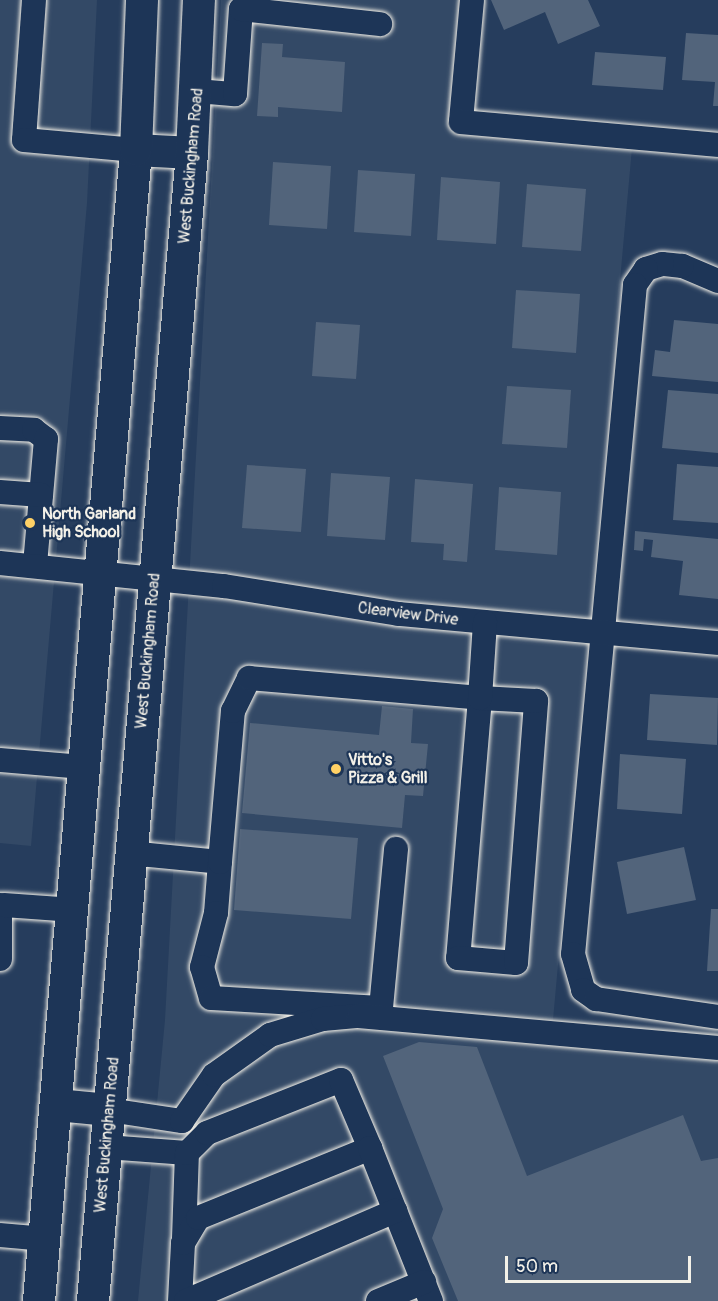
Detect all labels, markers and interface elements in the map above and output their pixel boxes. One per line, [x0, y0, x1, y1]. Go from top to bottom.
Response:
street label: West Buckingham Road [175, 87, 207, 245]
place label: North Garland High School [42, 504, 136, 542]
marker: North Garland High School [23, 516, 37, 530]
street label: West Buckingham Road [132, 572, 164, 730]
street label: Clearview Drive [357, 598, 459, 630]
place label: Vitto's Pizza & Grill [348, 750, 428, 788]
marker: Vitto's Pizza & Grill [329, 762, 343, 776]
street label: West Buckingham Road [91, 1056, 123, 1214]
scale bar [508, 1244, 694, 1282]
text: 50 m [516, 1255, 558, 1278]

